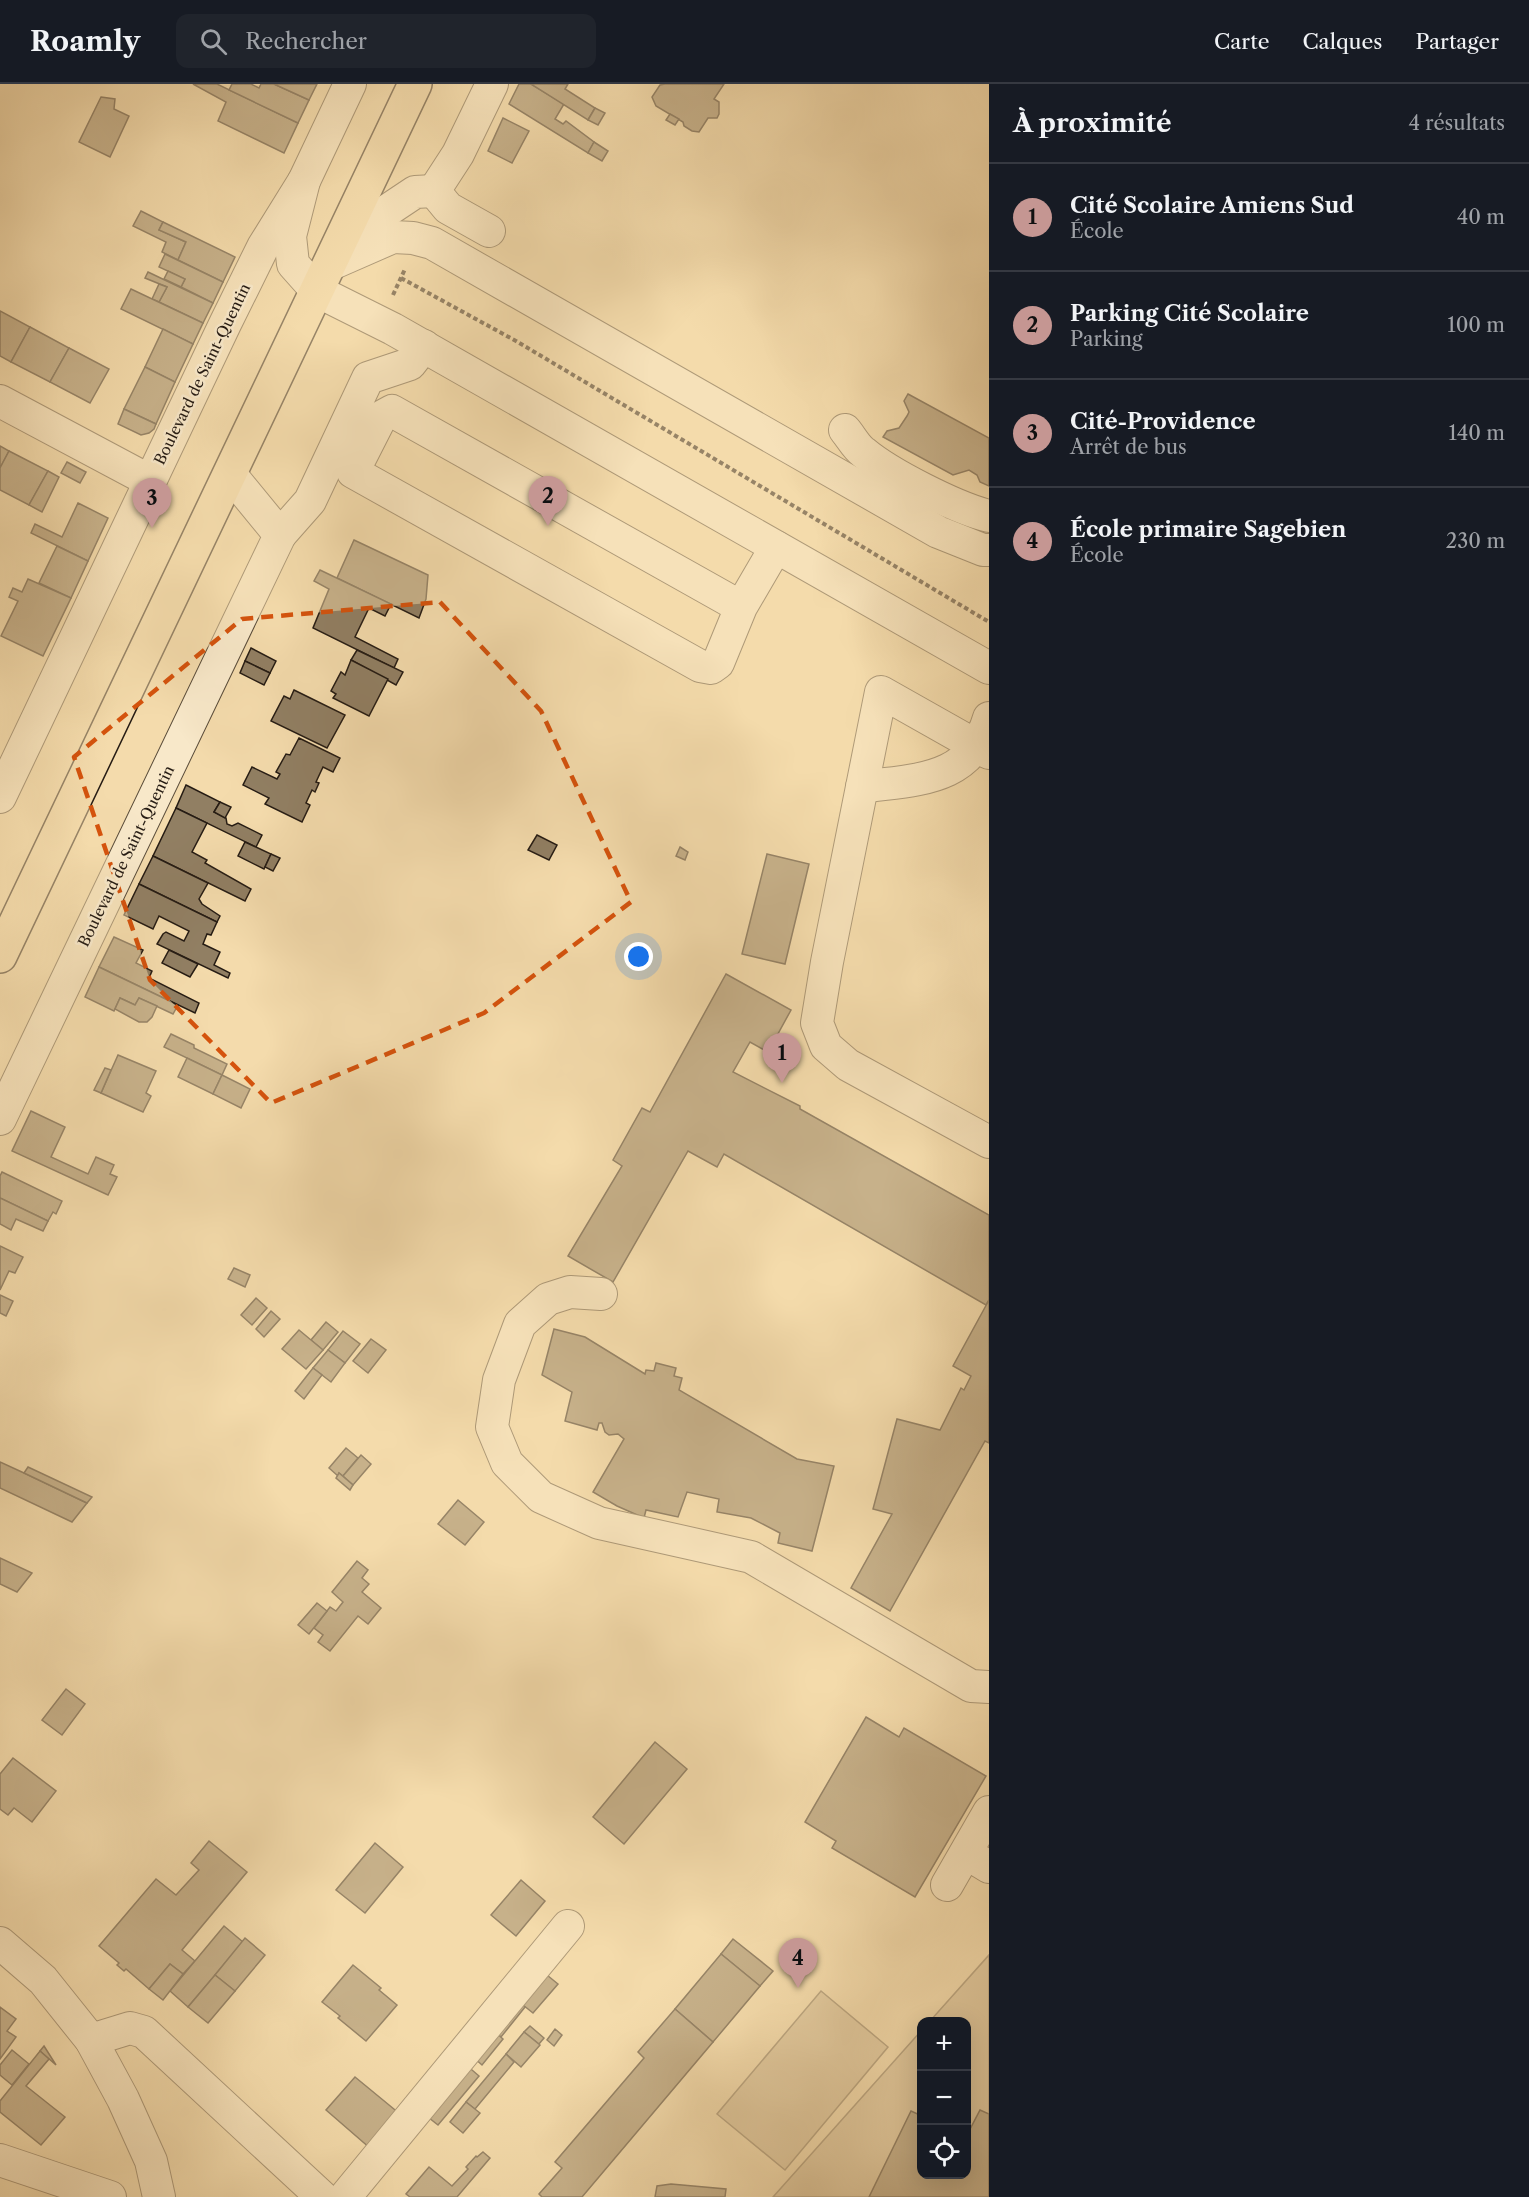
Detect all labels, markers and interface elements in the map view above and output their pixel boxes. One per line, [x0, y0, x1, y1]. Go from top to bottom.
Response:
search box [176, 14, 596, 68]
text: Roamly [30, 24, 140, 58]
icon: search [197, 25, 230, 58]
text: Rechercher [245, 28, 367, 55]
text: Carte [1214, 29, 1269, 54]
text: Calques [1302, 29, 1382, 54]
text: Partager [1415, 29, 1499, 54]
text: À proximité [1013, 107, 1172, 139]
text: 4 résultats [1408, 111, 1505, 135]
text: Cité Scolaire Amiens Sud [1070, 192, 1354, 219]
text: 1 [1028, 205, 1037, 229]
text: 40 m [1457, 205, 1505, 229]
text: École [1070, 219, 1124, 243]
street label: Boulevard de Saint-Quentin [150, 280, 255, 468]
text: Parking Cité Scolaire [1070, 300, 1309, 327]
text: 2 [1027, 313, 1038, 337]
text: 100 m [1447, 313, 1505, 337]
text: Parking [1070, 327, 1143, 351]
text: Cité-Providence [1070, 408, 1256, 435]
text: 3 [1027, 421, 1038, 445]
text: 140 m [1448, 421, 1505, 445]
text: Arrêt de bus [1070, 435, 1187, 459]
pin: 2 [528, 476, 568, 526]
pin: 3 [132, 478, 172, 528]
text: École primaire Sagebien [1070, 516, 1346, 543]
text: 4 [1027, 529, 1038, 553]
text: 230 m [1446, 529, 1505, 553]
text: École [1070, 543, 1124, 567]
street label: Boulevard de Saint-Quentin [74, 762, 179, 950]
your location [624, 942, 653, 971]
pin: 1 [762, 1034, 802, 1083]
pin: 4 [778, 1938, 818, 1988]
map controls [917, 2017, 971, 2179]
button: + [917, 2017, 971, 2071]
button: − [917, 2071, 971, 2125]
button: locate [917, 2125, 971, 2179]

